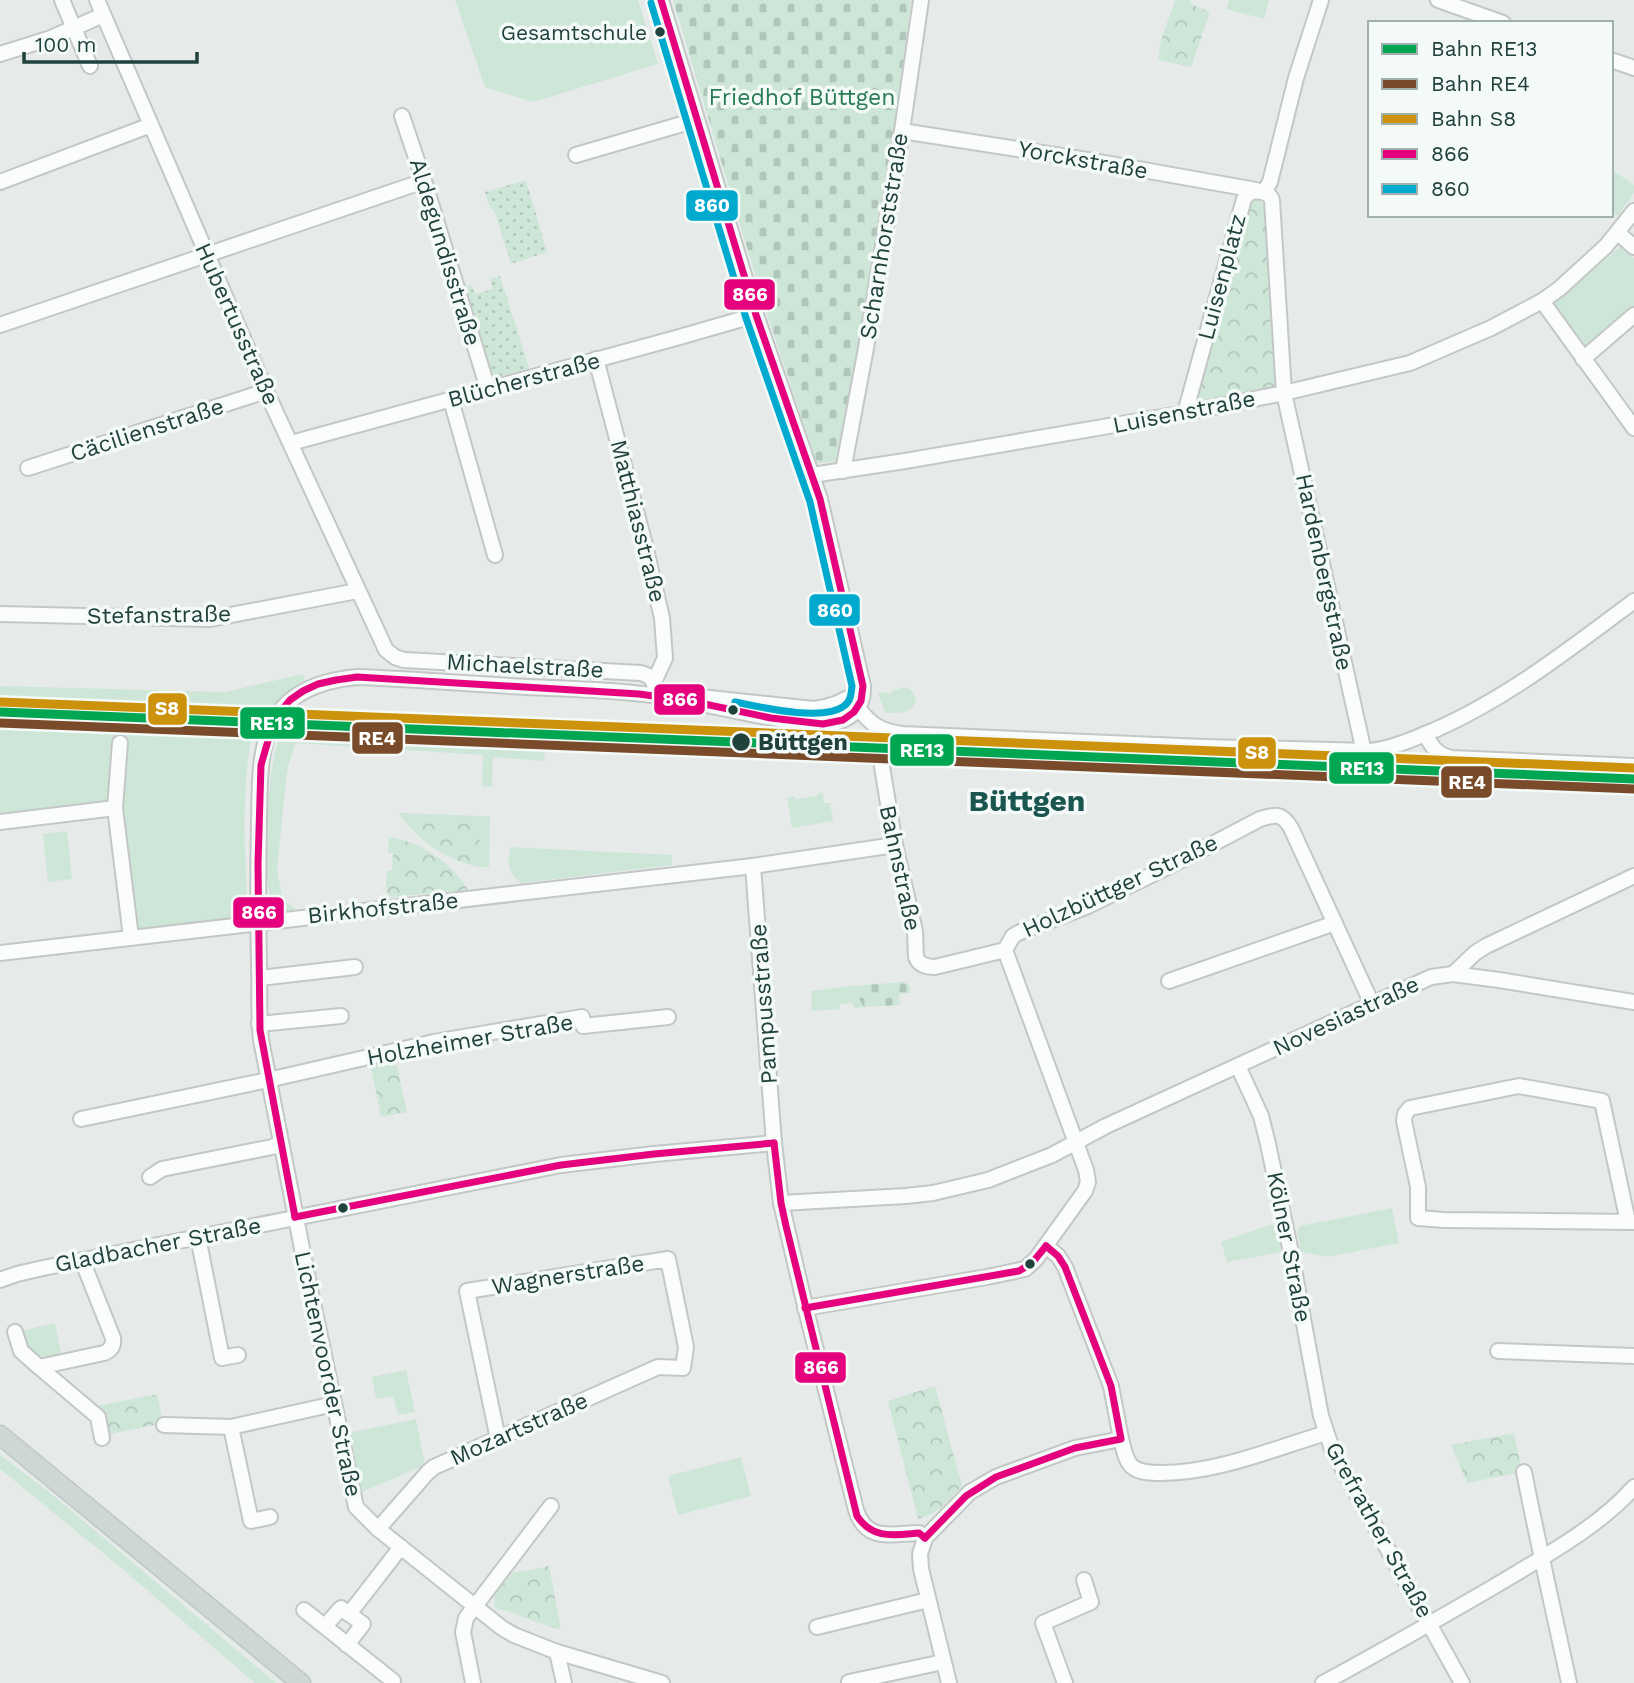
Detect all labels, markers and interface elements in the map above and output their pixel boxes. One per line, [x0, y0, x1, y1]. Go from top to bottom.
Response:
place label: Gesamtschule [501, 20, 647, 45]
scale bar [24, 21, 198, 65]
legend [1368, 21, 1613, 217]
marker: Gesamtschule [653, 25, 667, 39]
text: 100 m [35, 32, 97, 57]
text: Bahn RE13 [1431, 36, 1538, 61]
text: Bahn RE4 [1431, 71, 1530, 96]
park label: Friedhof Büttgen [709, 84, 895, 111]
text: Bahn S8 [1431, 106, 1516, 131]
street label: Scharnhorststraße [854, 131, 914, 341]
street label: Yorckstraße [1016, 135, 1150, 185]
text: 866 [1431, 141, 1469, 166]
street label: Aldegundisstraße [404, 155, 486, 349]
text: 860 [1431, 176, 1470, 201]
line badge: 860 [685, 189, 739, 222]
text: 860 [694, 194, 730, 217]
street label: Luisenplatz [1192, 211, 1252, 343]
street label: Hubertusstraße [189, 239, 285, 409]
line badge: 866 [723, 278, 776, 311]
text: 866 [732, 283, 768, 306]
street label: Blücherstraße [445, 347, 603, 413]
street label: Luisenstraße [1110, 385, 1258, 439]
street label: Cäcilienstraße [67, 392, 227, 468]
street label: Matthiasstraße [605, 437, 671, 605]
street label: Hardenbergstraße [1290, 471, 1358, 673]
line badge: 860 [808, 593, 861, 627]
text: 860 [817, 599, 853, 622]
street label: Stefanstraße [87, 600, 231, 630]
street label: Michaelstraße [446, 648, 604, 684]
line badge: 866 [653, 683, 706, 716]
text: 866 [662, 688, 698, 711]
line badge: S8 [147, 692, 188, 726]
text: S8 [155, 697, 179, 720]
unlabelled marker [726, 703, 740, 717]
line badge: RE13 [239, 706, 306, 740]
text: RE13 [250, 712, 294, 735]
line badge: RE4 [351, 721, 404, 755]
text: RE4 [358, 727, 396, 750]
place label: Büttgen [758, 729, 848, 756]
marker: Büttgen [730, 731, 752, 753]
line badge: RE13 [889, 733, 955, 767]
line badge: S8 [1237, 736, 1277, 770]
text: RE13 [900, 739, 944, 762]
text: S8 [1245, 741, 1269, 764]
line badge: RE13 [1328, 751, 1395, 785]
text: RE13 [1340, 757, 1384, 780]
line badge: RE4 [1440, 765, 1493, 799]
text: RE4 [1448, 771, 1486, 794]
district label: Büttgen [969, 783, 1085, 818]
street label: Bahnstraße [874, 803, 926, 933]
street label: Holzbüttger Straße [1018, 829, 1222, 943]
street label: Birkhofstraße [306, 887, 460, 929]
line badge: 866 [232, 896, 285, 929]
text: 866 [241, 901, 277, 924]
street label: Pampusstraße [745, 923, 783, 1085]
street label: Novesiastraße [1269, 970, 1423, 1062]
street label: Holzheimer Straße [365, 1009, 575, 1071]
street label: Kölner Straße [1261, 1169, 1317, 1325]
unlabelled marker [336, 1201, 350, 1215]
street label: Gladbacher Straße [53, 1212, 263, 1278]
street label: Lichtenvoorder Straße [289, 1249, 367, 1499]
street label: Wagnerstraße [490, 1250, 646, 1300]
unlabelled marker [1023, 1257, 1037, 1271]
line badge: 866 [794, 1351, 847, 1384]
text: 866 [803, 1356, 839, 1379]
street label: Mozartstraße [446, 1387, 592, 1471]
street label: Grefrather Straße [1319, 1437, 1439, 1623]

